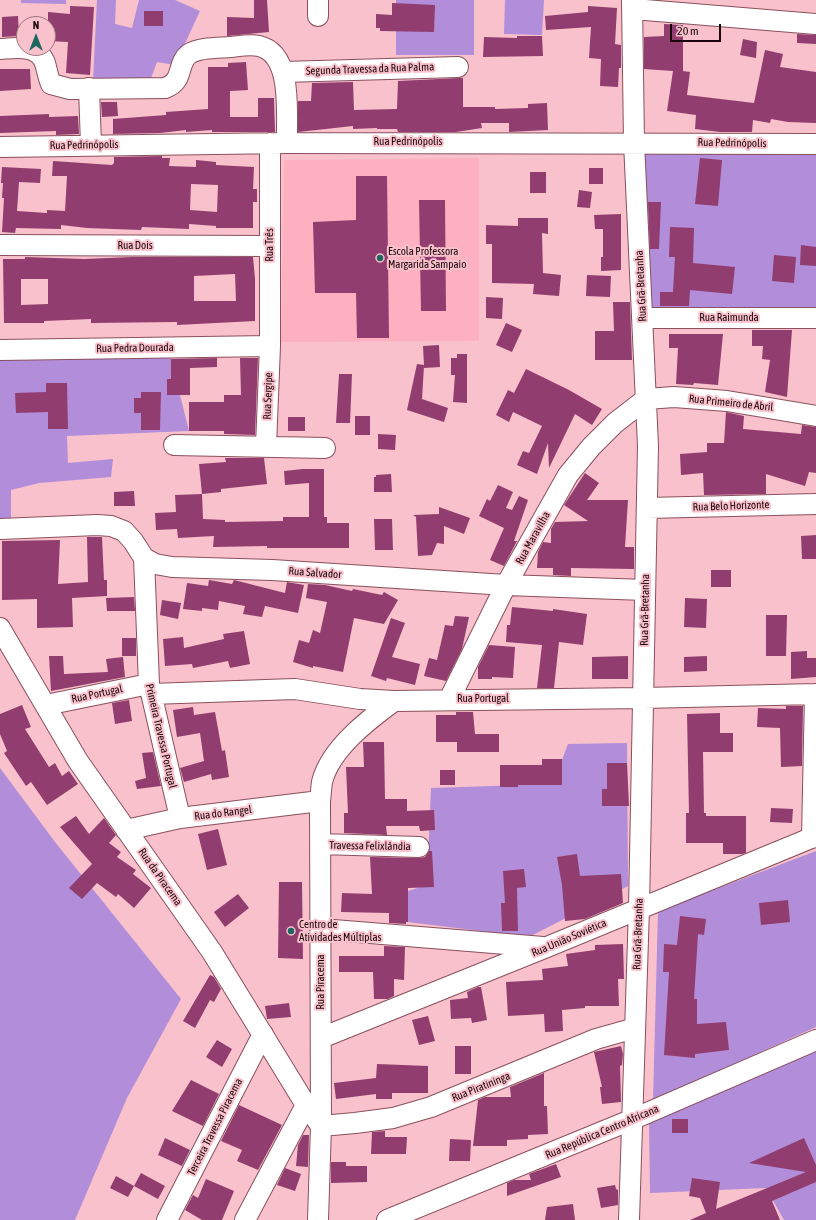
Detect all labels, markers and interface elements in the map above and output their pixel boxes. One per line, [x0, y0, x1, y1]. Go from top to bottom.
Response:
north arrow [16, 16, 56, 56]
scale bar [672, 16, 723, 42]
text: N [33, 19, 39, 31]
text: 20 m [677, 24, 699, 38]
street label: Segunda Travessa da Rua Palma [306, 60, 434, 78]
street label: Rua Pedrinópolis [374, 135, 442, 149]
street label: Rua Pedrinópolis [697, 136, 767, 150]
street label: Rua Pedrinópolis [49, 138, 119, 152]
street label: Rua Três [263, 228, 277, 262]
street label: Rua Dois [117, 239, 153, 253]
place label: Escola Professora Margarida Sampaio [388, 245, 466, 271]
street label: Rua Grã-Bretanha [633, 250, 649, 322]
marker: Escola Professora Margarida Sampaio [375, 253, 385, 263]
street label: Rua Raimunda [699, 311, 759, 325]
street label: Rua Pedra Dourada [96, 341, 174, 355]
street label: Rua Sergipe [261, 372, 275, 420]
street label: Rua Primeiro de Abril [688, 392, 774, 414]
street label: Rua Belo Horizonte [692, 498, 770, 514]
street label: Rua Maravilha [513, 509, 553, 567]
street label: Rua Salvador [288, 565, 342, 581]
street label: Rua Grã-Bretanha [638, 574, 652, 646]
street label: Rua Portugal [70, 682, 124, 706]
street label: Primeira Travessa Portugal [143, 682, 179, 790]
street label: Rua Portugal [457, 692, 509, 706]
street label: Rua do Rangel [194, 803, 252, 823]
street label: Travessa Felixlândia [329, 839, 411, 853]
street label: Rua da Piracema [135, 846, 185, 908]
street label: Rua Grã-Bretanha [630, 898, 646, 970]
street label: Rua União Soviética [530, 916, 608, 960]
place label: Centro de Atividades Múltiplas [299, 918, 381, 944]
marker: Centro de Atividades Múltiplas [286, 926, 296, 936]
street label: Rua Piracema [314, 954, 328, 1010]
street label: Rua Piratininga [450, 1069, 512, 1105]
street label: Terceira Travessa Piracema [185, 1076, 245, 1178]
street label: Rua República Centro Africana [543, 1102, 661, 1162]

